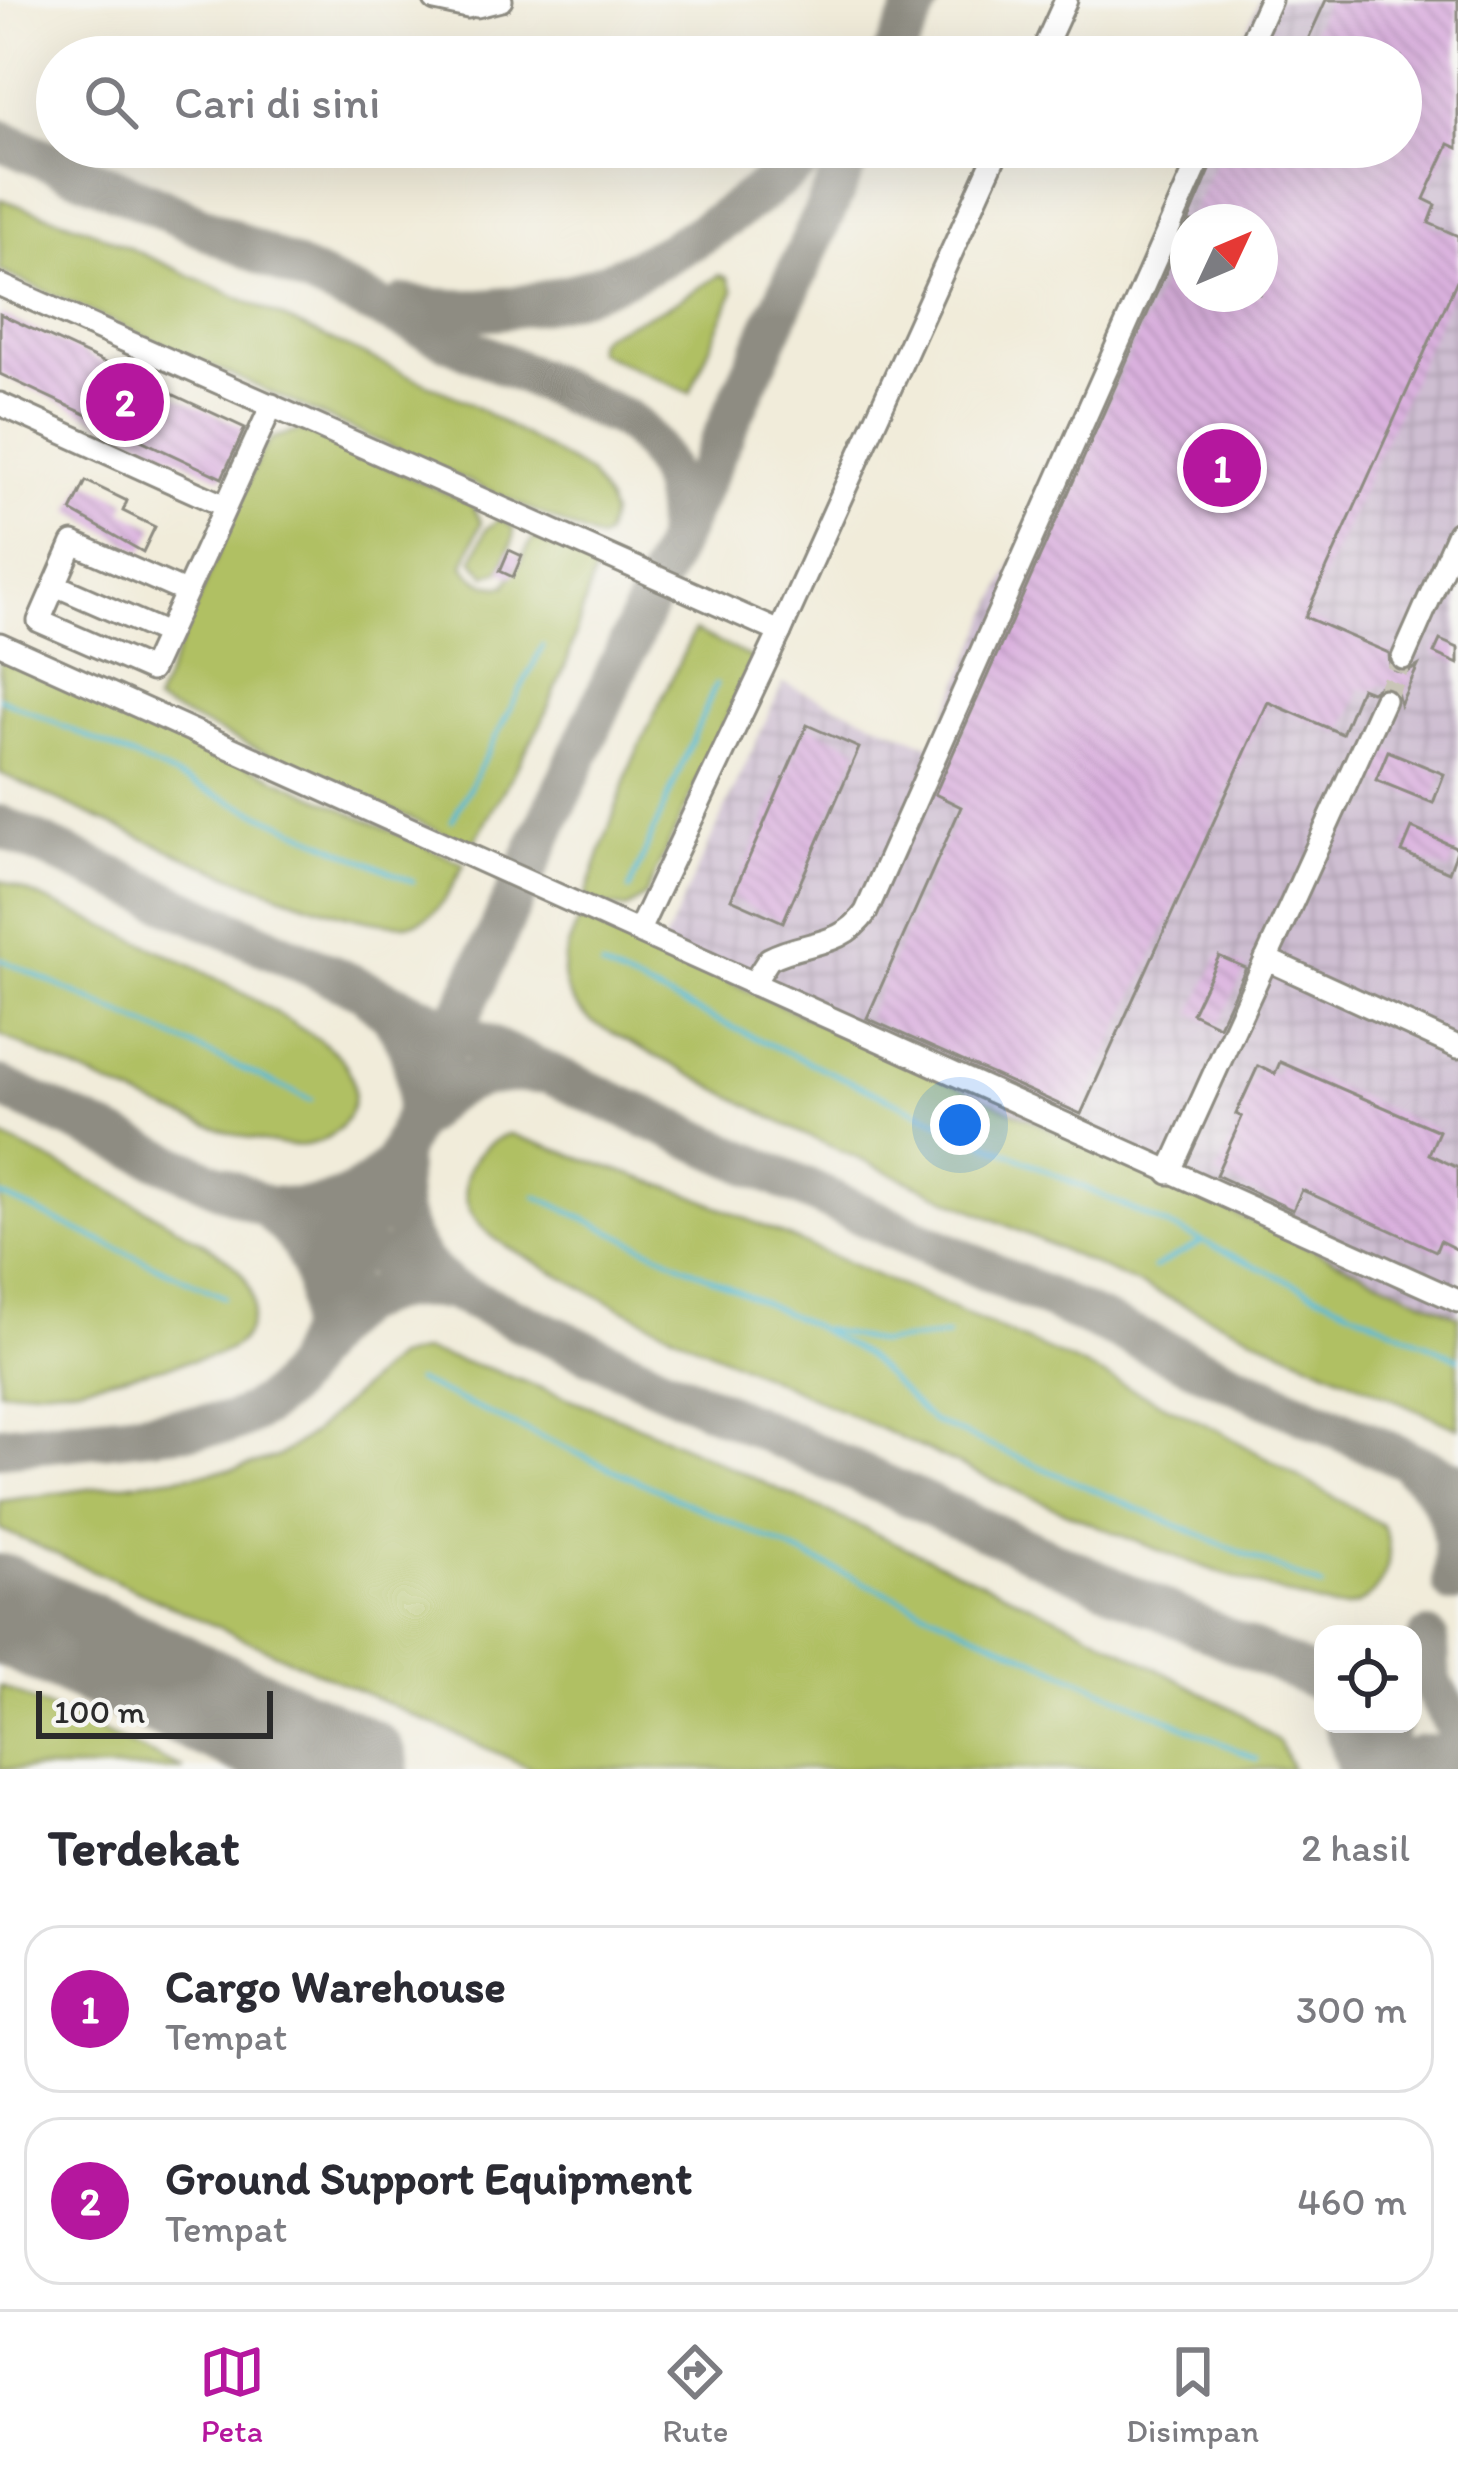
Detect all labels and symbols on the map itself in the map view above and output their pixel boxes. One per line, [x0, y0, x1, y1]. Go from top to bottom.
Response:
north arrow [1170, 204, 1278, 312]
pin: 2 [86, 357, 164, 447]
pin: 1 [1183, 423, 1261, 513]
your location [930, 1095, 990, 1155]
scale bar [36, 1685, 273, 1738]

